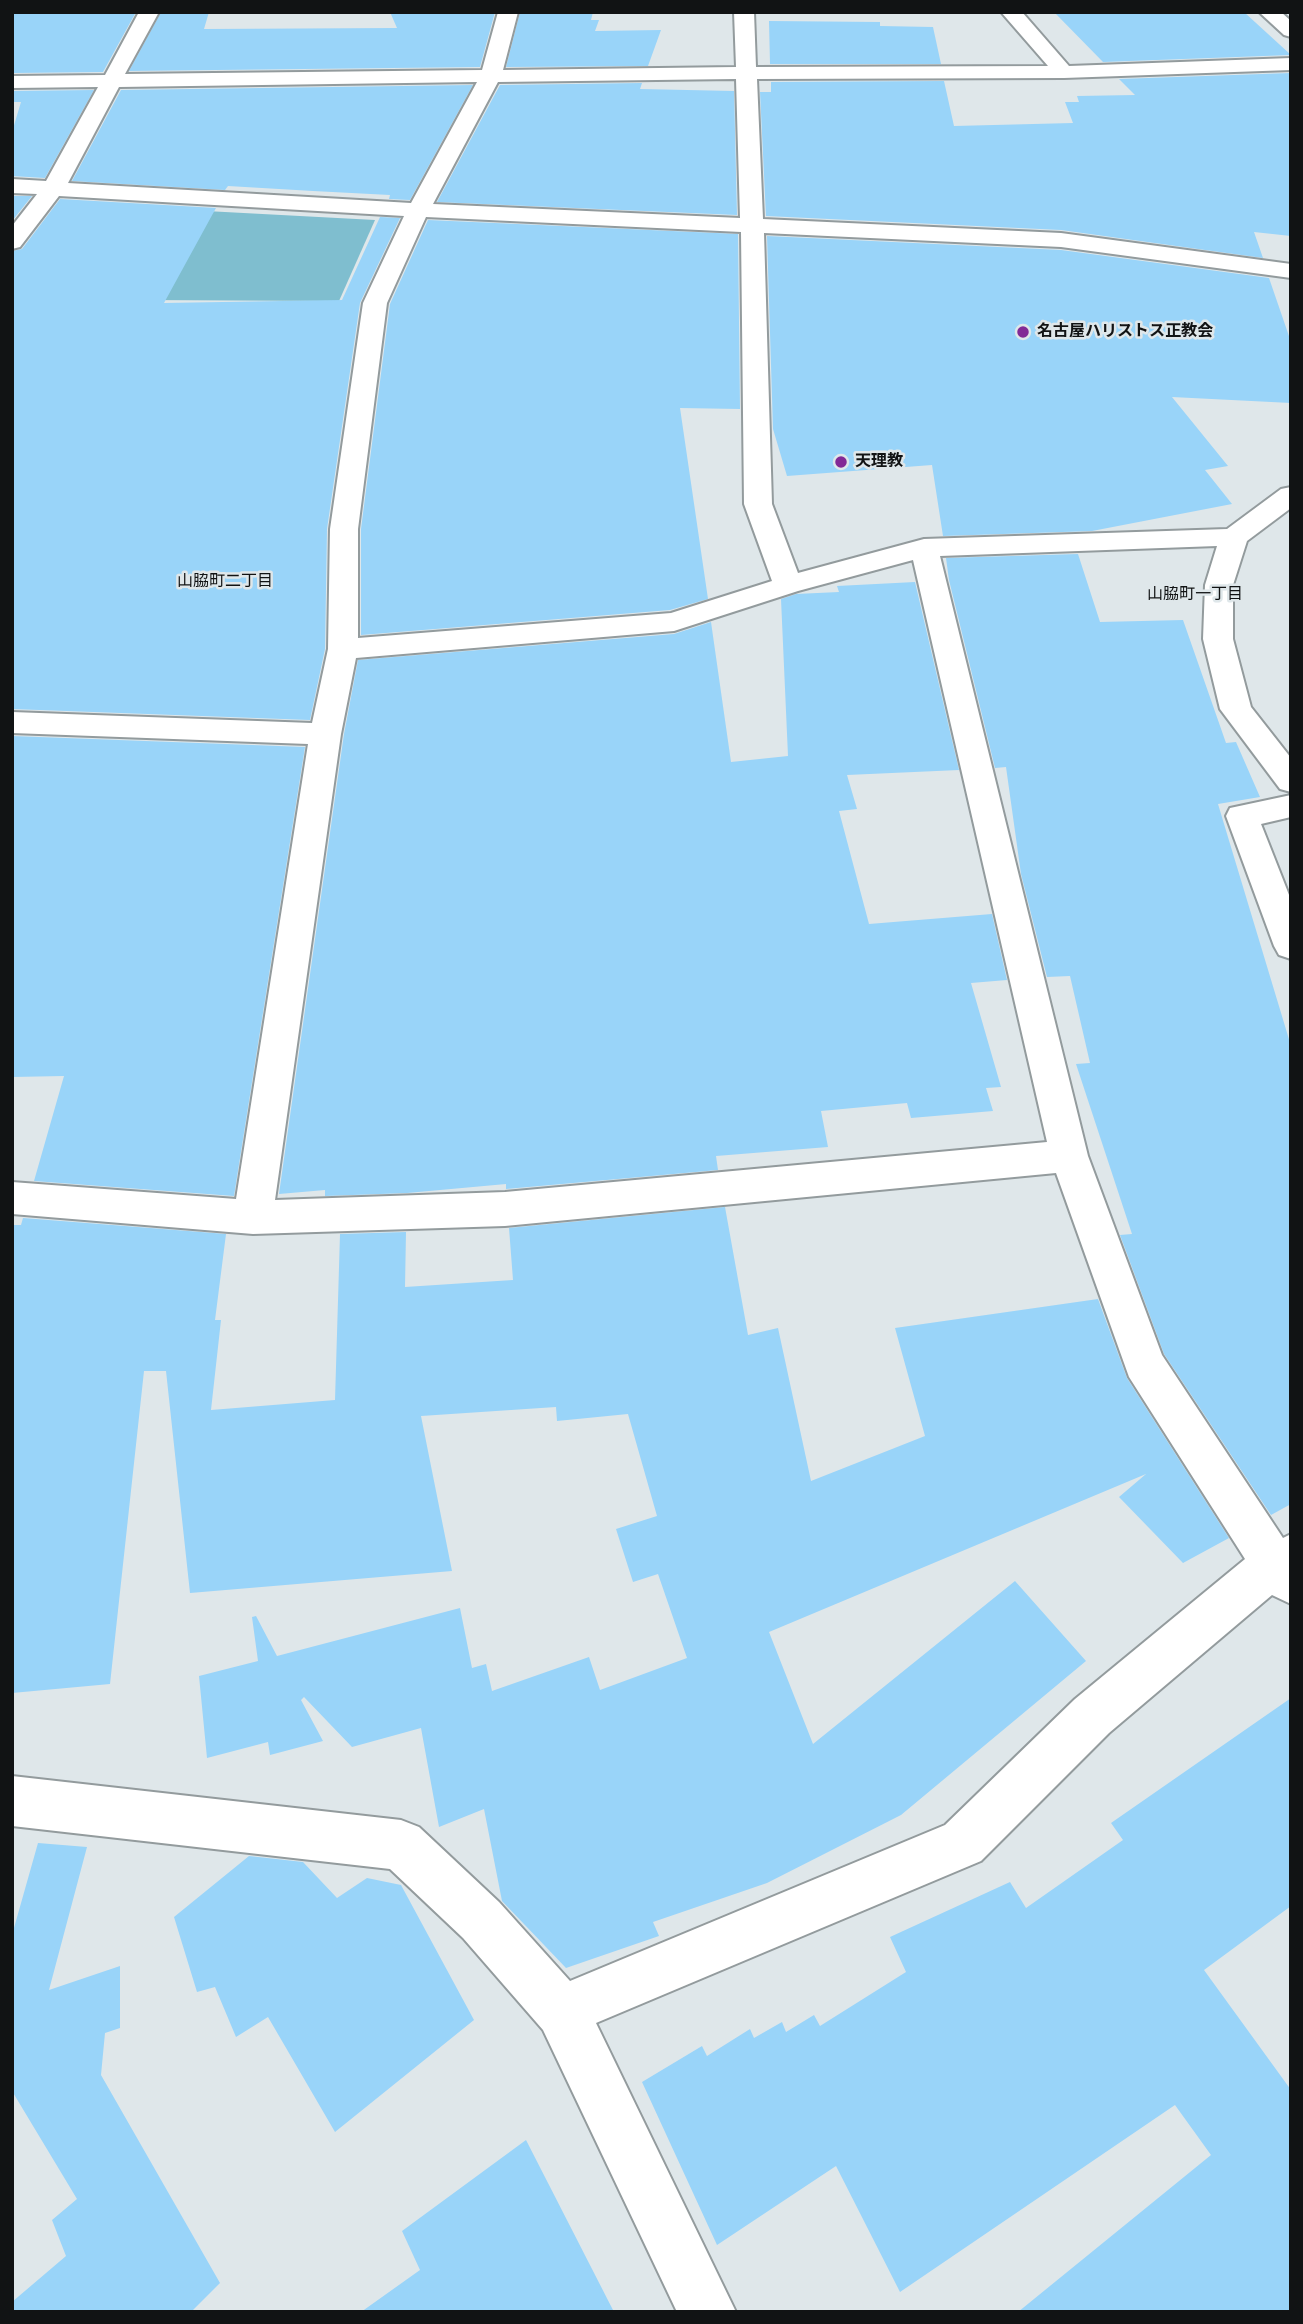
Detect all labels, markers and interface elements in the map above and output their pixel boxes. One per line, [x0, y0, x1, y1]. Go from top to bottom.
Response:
place label: 名古屋ハリストス正教会 [1037, 322, 1213, 342]
marker: 名古屋ハリストス正教会 [1015, 324, 1031, 340]
place label: 天理教 [855, 452, 903, 472]
marker: 天理教 [833, 454, 849, 470]
district label: 山脇町二丁目 [177, 572, 273, 592]
district label: 山脇町一丁目 [1147, 585, 1243, 605]

